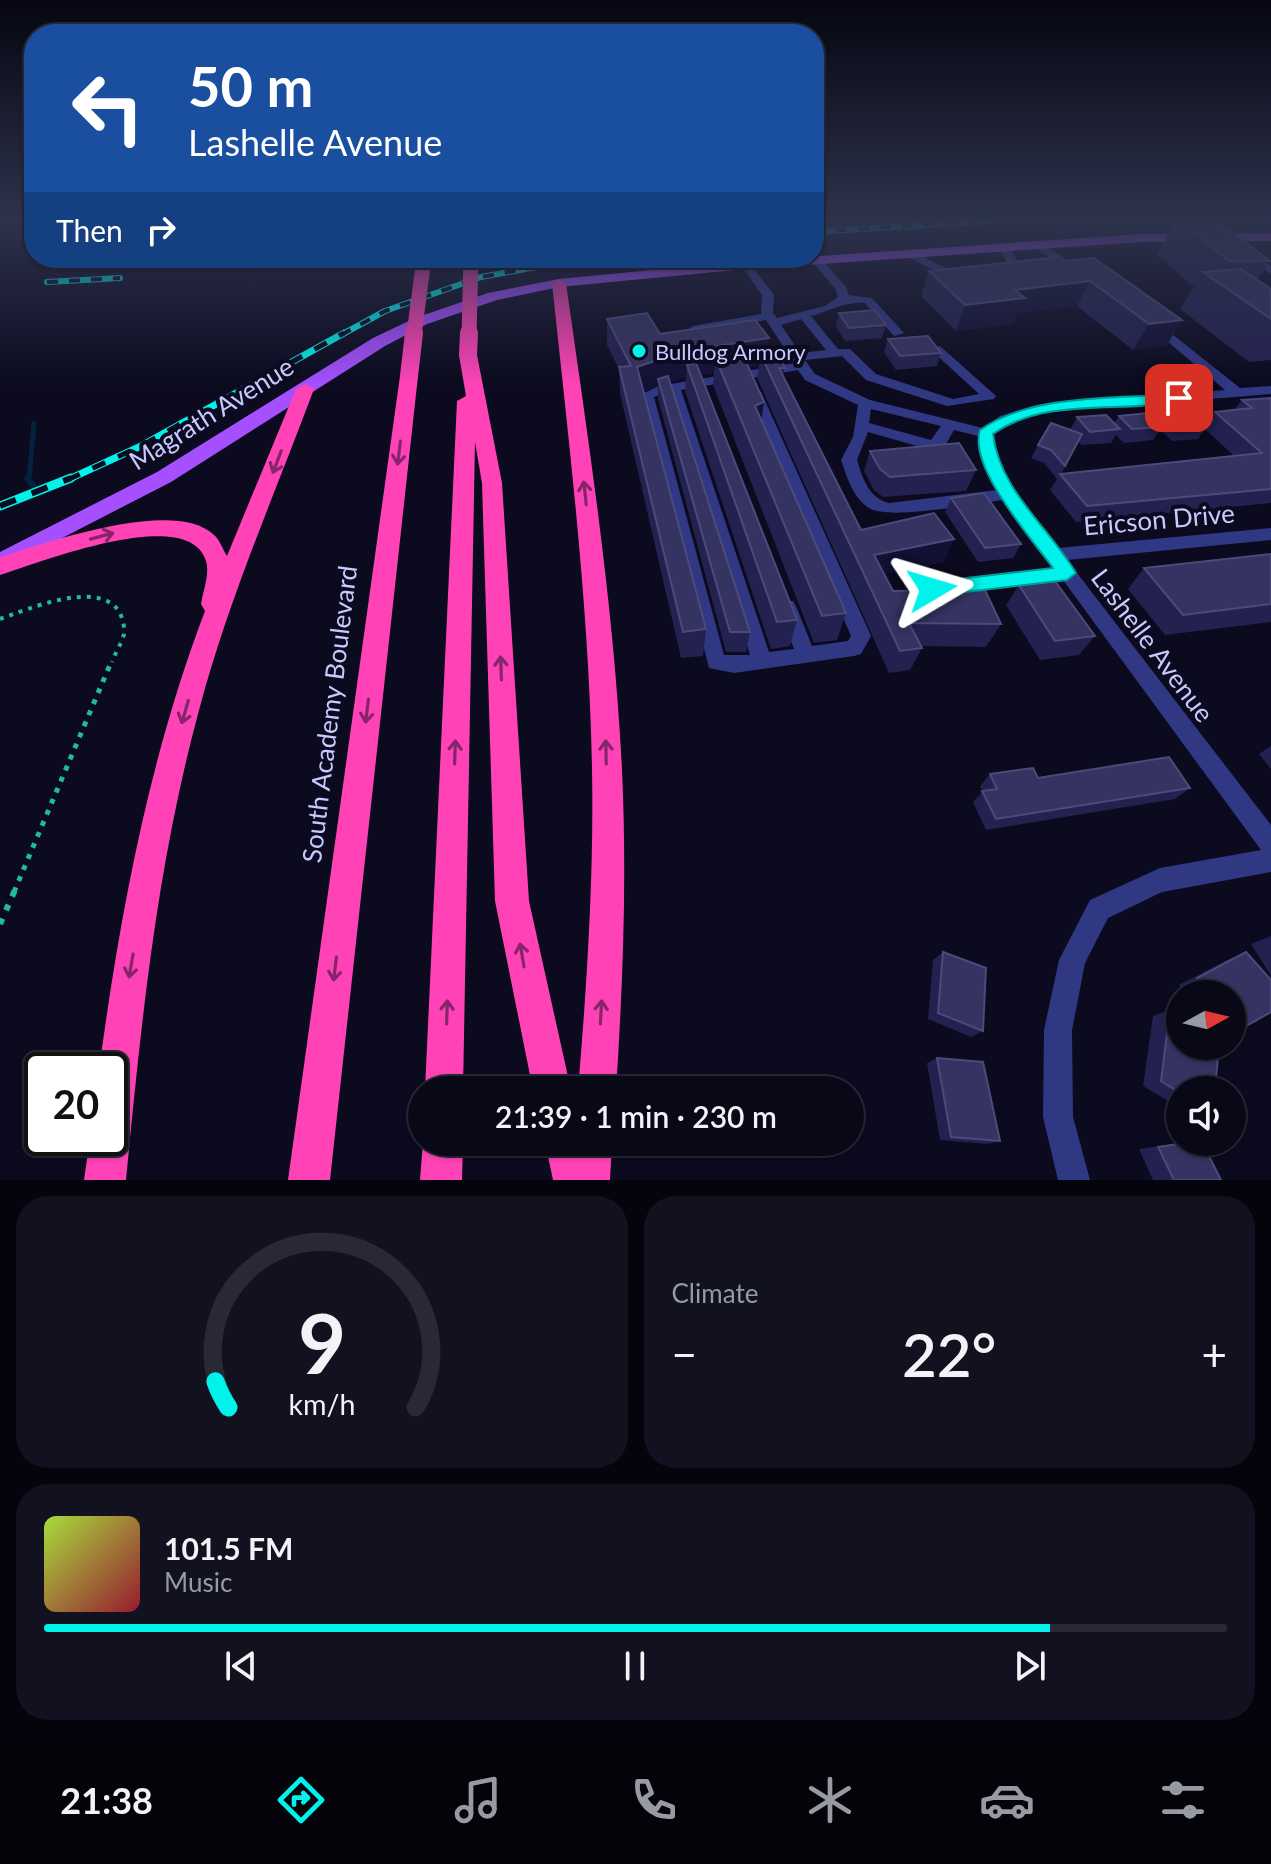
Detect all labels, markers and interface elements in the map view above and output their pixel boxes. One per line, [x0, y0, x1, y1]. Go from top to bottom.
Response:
text: 50 m [188, 52, 313, 119]
icon: left [56, 56, 160, 160]
text: Lashelle Avenue [188, 120, 442, 164]
icon: right [139, 208, 183, 252]
text: Then [56, 212, 123, 248]
place label: Bulldog Armory [655, 338, 806, 365]
marker: Bulldog Armory [630, 342, 648, 360]
street label: Magrath Avenue [123, 350, 299, 476]
pin [1145, 364, 1213, 432]
icon: arrive [1157, 376, 1201, 420]
one-way arrow [392, 439, 407, 466]
one-way arrow [269, 449, 283, 474]
one-way arrow [577, 480, 592, 507]
street label: Ericson Drive [1082, 496, 1236, 542]
one-way arrow [88, 528, 114, 543]
position arrow [890, 547, 974, 631]
street label: Lashelle Avenue [1085, 562, 1221, 728]
street label: South Academy Boulevard [295, 564, 363, 864]
one-way arrow [493, 655, 508, 682]
one-way arrow [360, 697, 375, 724]
one-way arrow [177, 698, 192, 724]
one-way arrow [447, 739, 462, 766]
one-way arrow [598, 739, 614, 766]
one-way arrow [513, 943, 528, 968]
one-way arrow [123, 953, 138, 978]
one-way arrow [327, 956, 342, 981]
north arrow [1166, 980, 1246, 1060]
map controls [1166, 980, 1246, 1156]
one-way arrow [439, 999, 454, 1026]
one-way arrow [593, 999, 608, 1026]
speed limit sign: 20 [24, 1052, 128, 1156]
button: sound [1166, 1076, 1246, 1156]
text: 21:39 · 1 min · 230 m [495, 1098, 777, 1134]
text: Climate [672, 1277, 758, 1309]
text: 9 [298, 1292, 346, 1392]
text: 22° [902, 1318, 997, 1390]
text: − [672, 1328, 697, 1380]
text: + [1201, 1328, 1227, 1380]
text: km/h [288, 1387, 355, 1421]
text: 101.5 FM [164, 1530, 293, 1566]
text: Music [164, 1566, 232, 1598]
icon: previous [219, 1644, 263, 1688]
icon: pause [613, 1644, 657, 1688]
icon: next [1008, 1644, 1052, 1688]
icon: directions [273, 1772, 329, 1828]
icon: music [450, 1772, 506, 1828]
icon: phone [626, 1772, 682, 1828]
icon: climate [802, 1772, 858, 1828]
icon: car [979, 1772, 1035, 1828]
icon: filters [1155, 1772, 1211, 1828]
text: 21:38 [60, 1778, 153, 1822]

